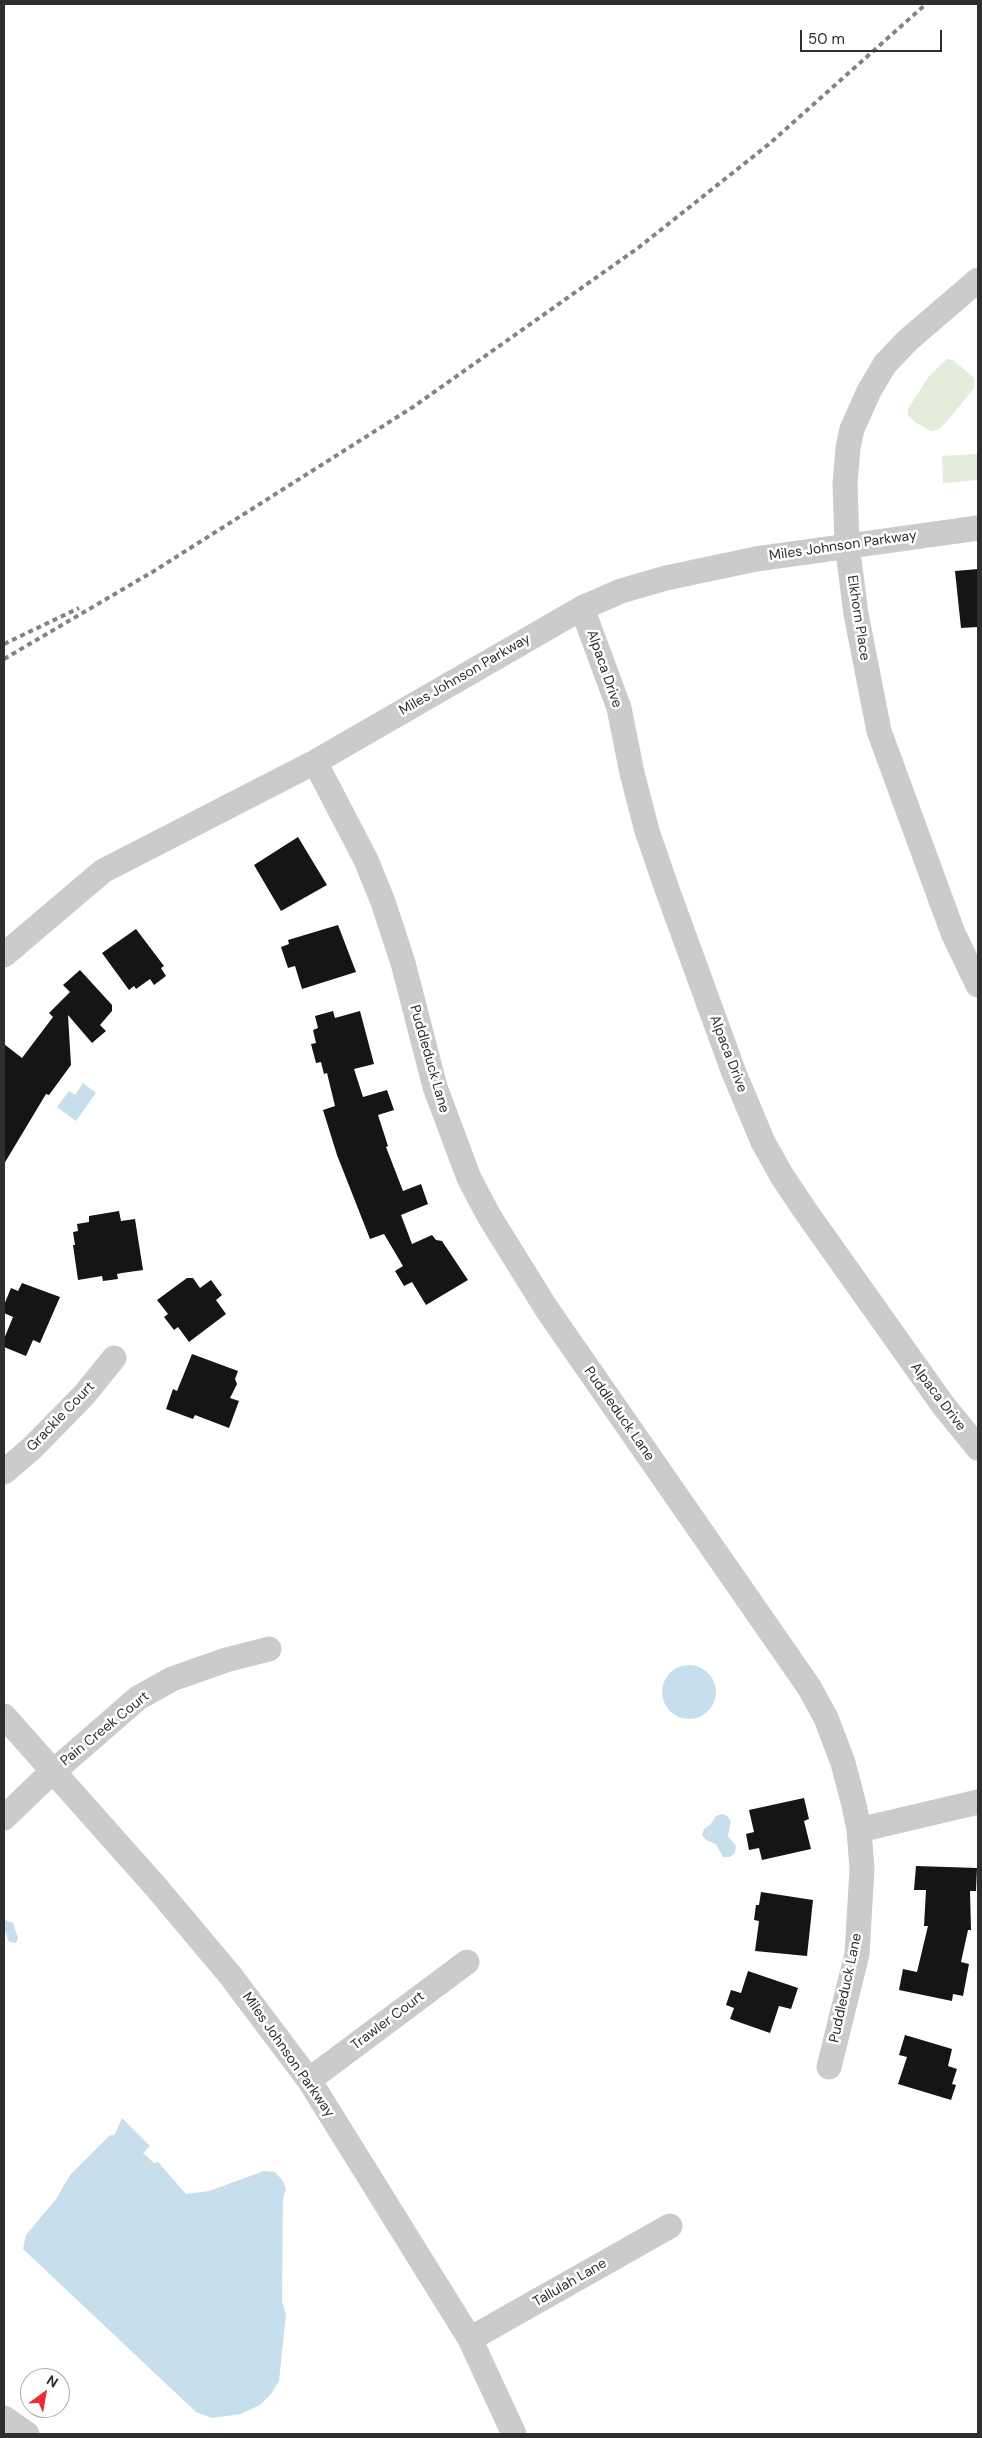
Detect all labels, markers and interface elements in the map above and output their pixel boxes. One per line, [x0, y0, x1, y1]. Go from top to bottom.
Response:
scale bar [802, 20, 944, 52]
text: 50 m [808, 29, 845, 49]
street label: Miles Johnson Parkway [768, 527, 918, 565]
street label: Elkhorn Place [843, 574, 873, 662]
street label: Alpaca Drive [583, 628, 625, 710]
street label: Miles Johnson Parkway [396, 631, 534, 719]
street label: Puddleduck Lane [406, 1003, 452, 1115]
street label: Alpaca Drive [706, 1013, 750, 1095]
street label: Alpaca Drive [907, 1359, 969, 1435]
street label: Puddleduck Lane [580, 1364, 658, 1464]
street label: Grackle Court [24, 1379, 98, 1455]
street label: Pain Creek Court [57, 1688, 153, 1770]
street label: Puddleduck Lane [826, 1932, 866, 2044]
street label: Trawler Court [348, 1988, 428, 2054]
street label: Miles Johnson Parkway [238, 1989, 338, 2121]
street label: Tallulah Lane [530, 2255, 610, 2311]
north arrow [20, 2368, 70, 2418]
text: N [43, 2371, 62, 2391]

